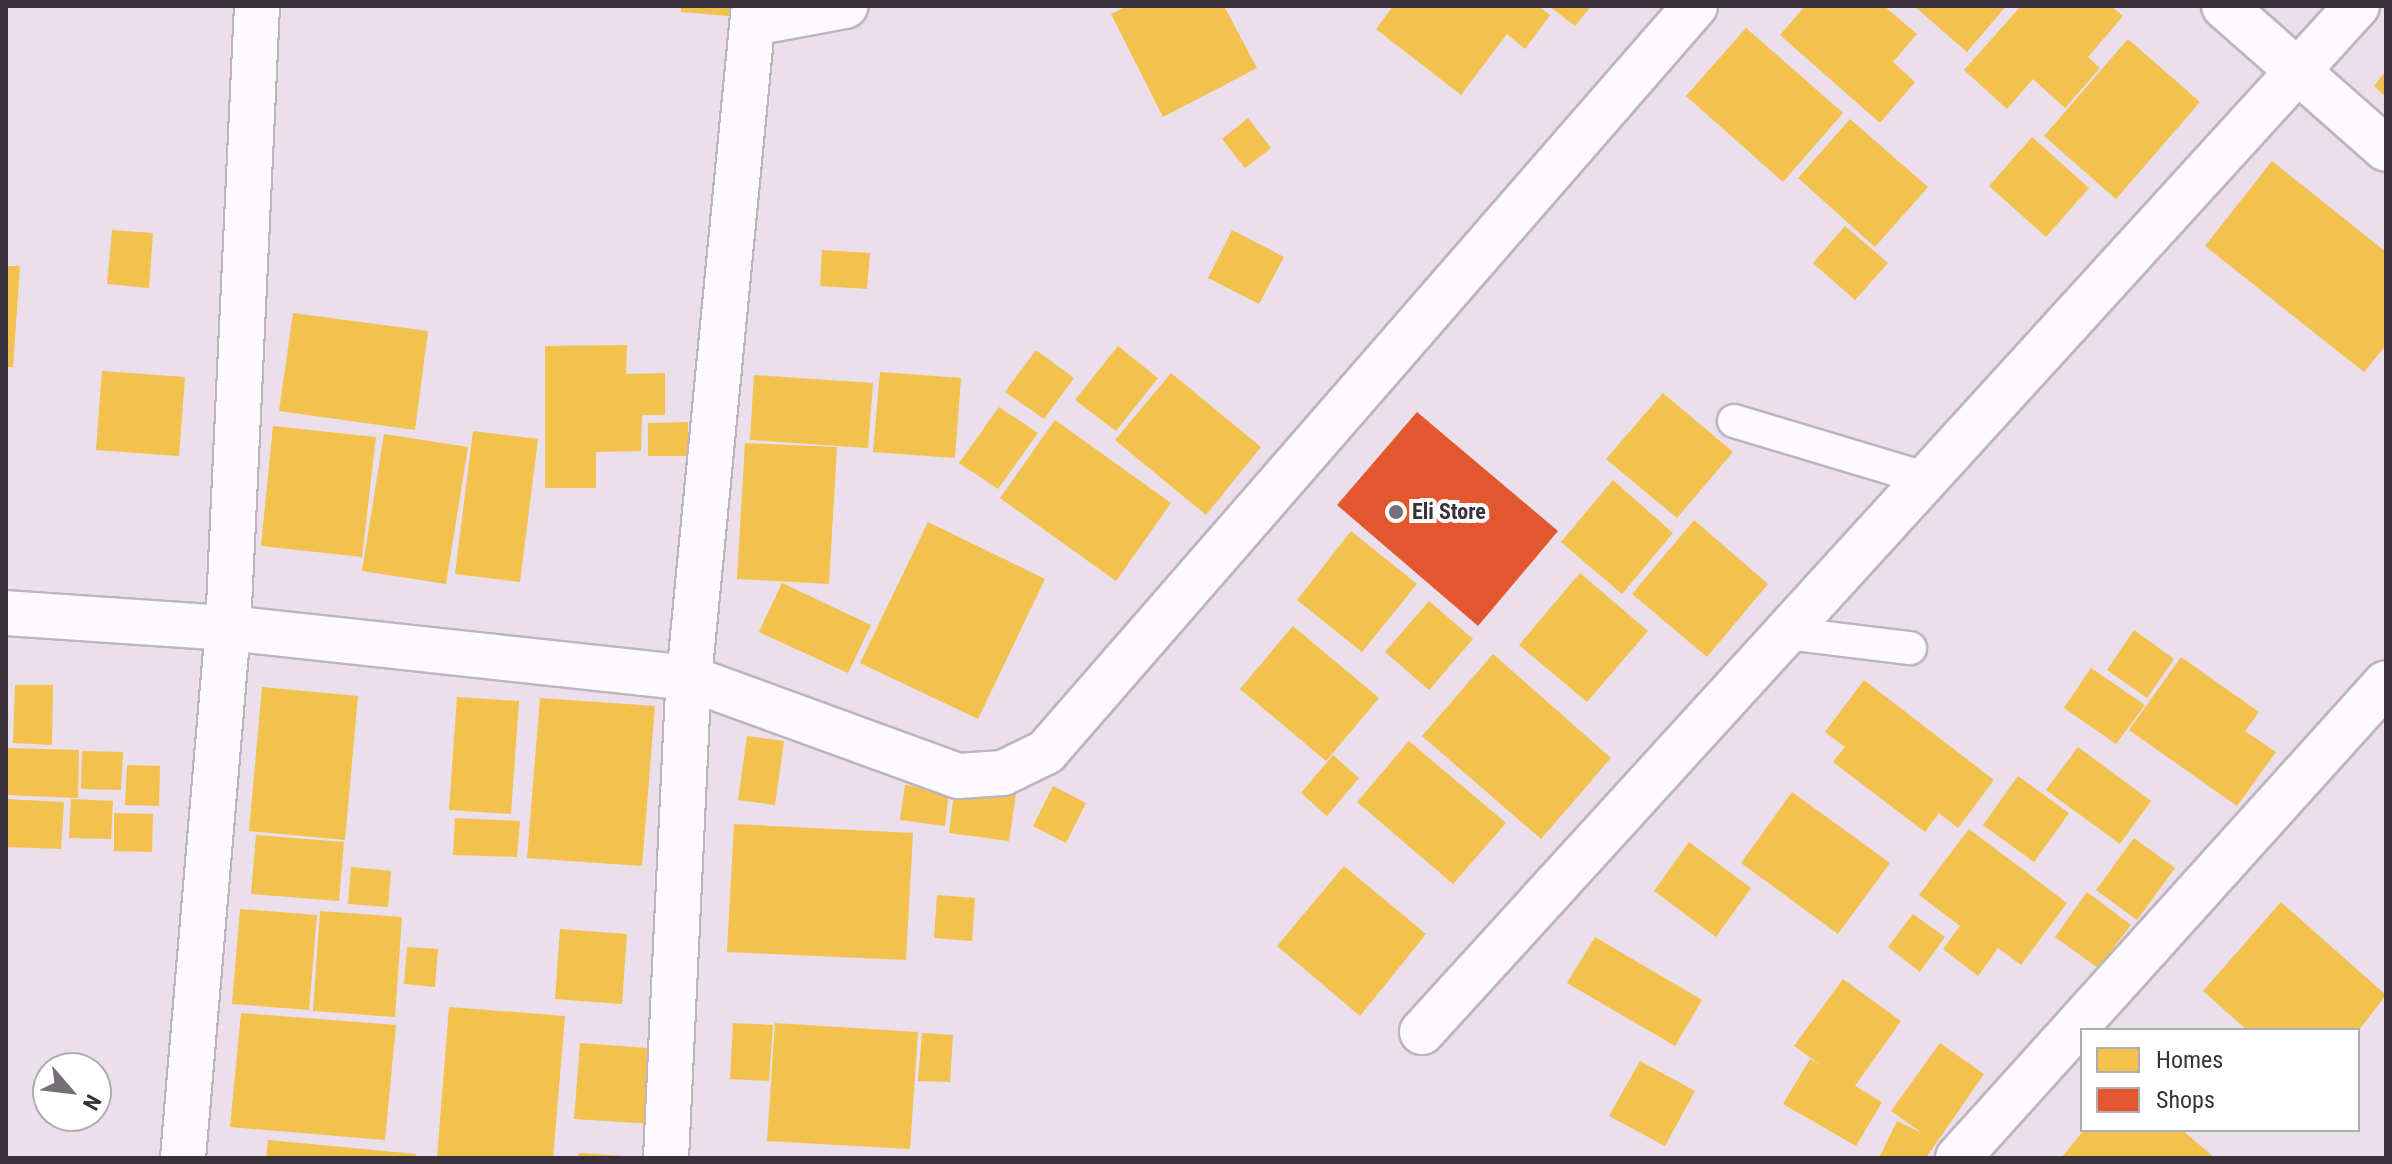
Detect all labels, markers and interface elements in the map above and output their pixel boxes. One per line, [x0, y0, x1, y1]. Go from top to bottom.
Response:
place label: Eli Store [1412, 499, 1486, 525]
marker: Eli Store [1387, 503, 1405, 521]
legend [2080, 1028, 2360, 1132]
text: Homes [2156, 1046, 2223, 1074]
north arrow [32, 1052, 112, 1132]
text: Shops [2156, 1086, 2215, 1114]
text: N [78, 1091, 106, 1114]

